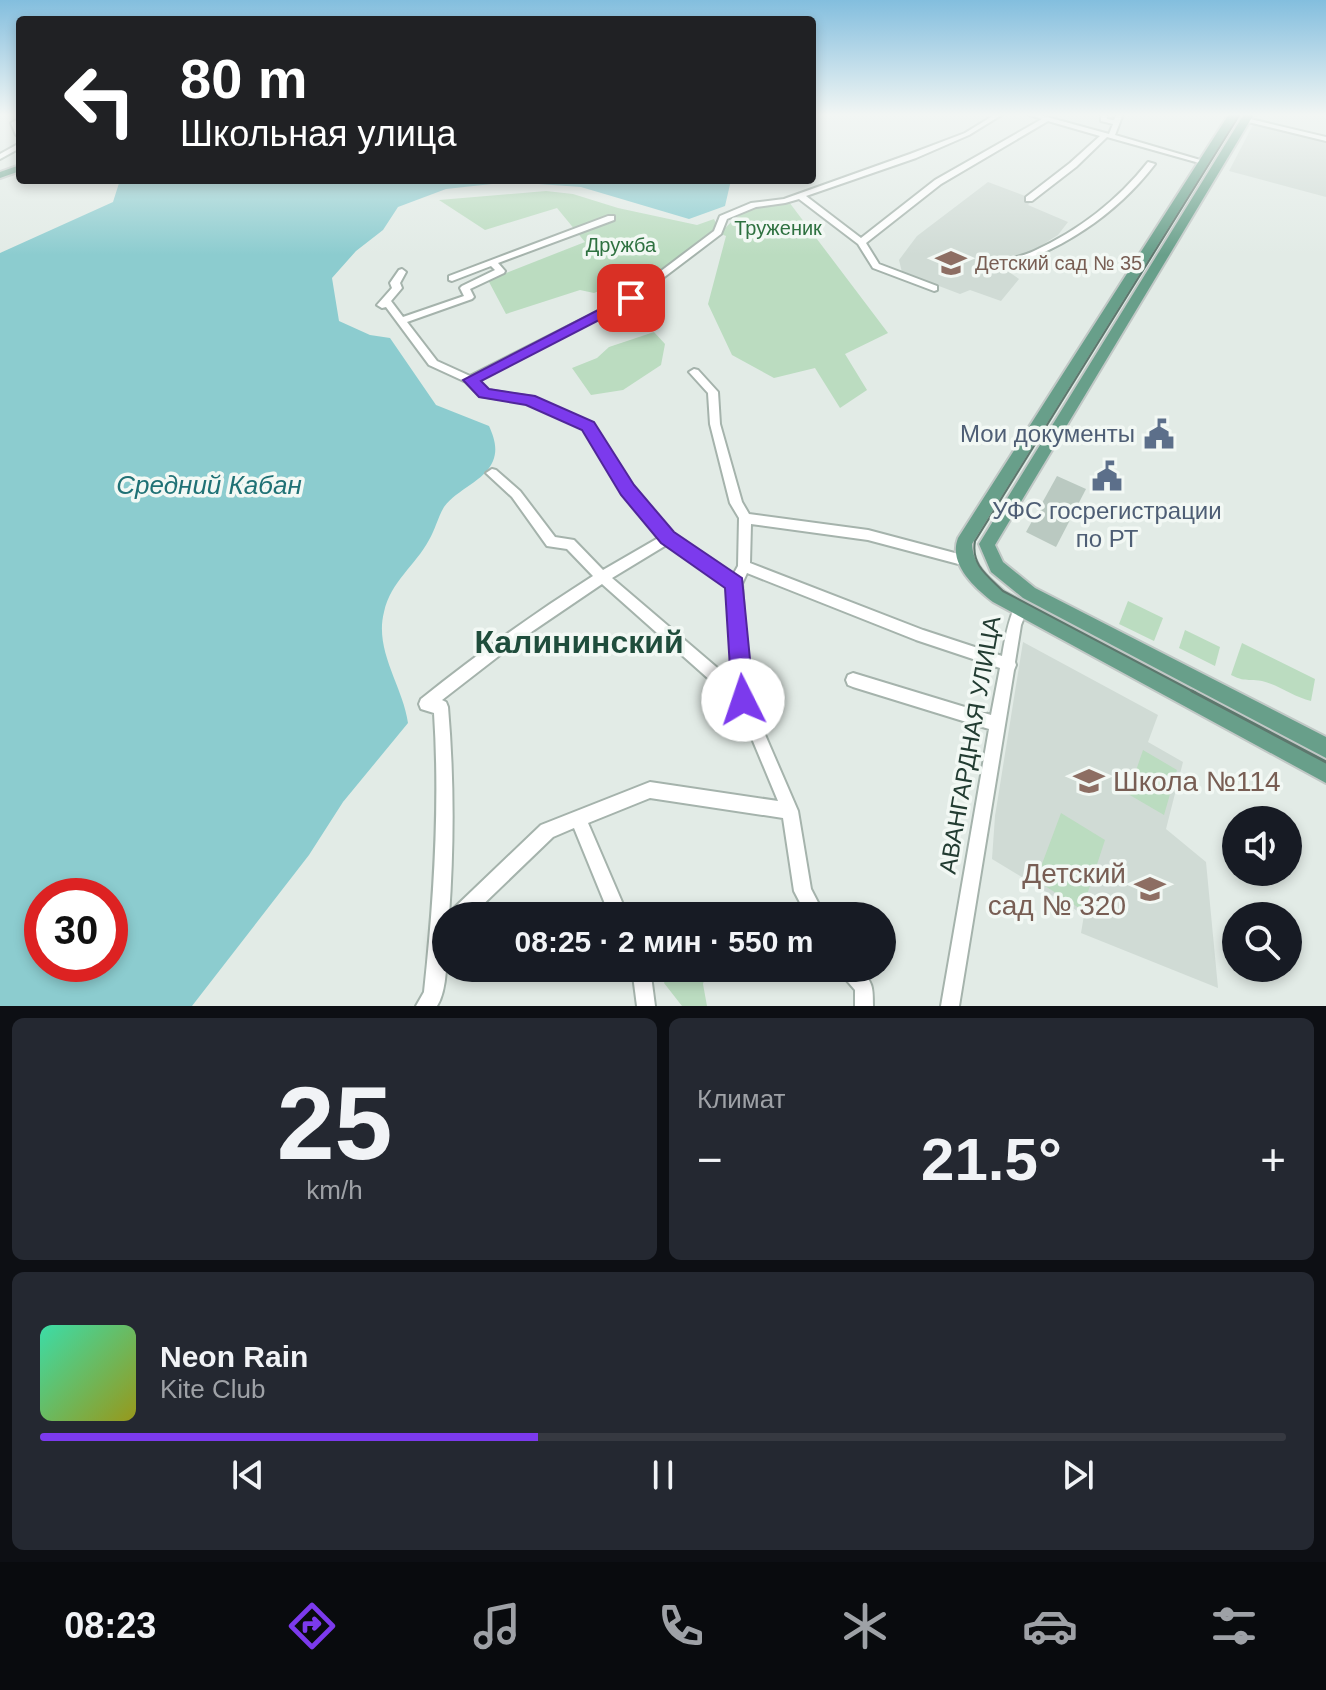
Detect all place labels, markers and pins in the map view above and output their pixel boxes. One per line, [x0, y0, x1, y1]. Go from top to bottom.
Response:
school or university icon: Детский сад № 35 [934, 246, 968, 280]
place label: Детский сад № 35 [975, 252, 1142, 274]
pin [597, 264, 665, 332]
public building icon: Мои документы [1142, 417, 1176, 451]
place label: Мои документы [960, 420, 1135, 447]
public building icon: УФС госрегистрации по РТ [1090, 459, 1124, 493]
place label: УФС госрегистрации по РТ [992, 497, 1222, 552]
school or university icon: Школа №114 [1072, 764, 1106, 798]
place label: Школа №114 [1113, 766, 1281, 797]
place label: Детский сад № 320 [988, 858, 1126, 921]
school or university icon: Детский сад № 320 [1133, 872, 1167, 906]

